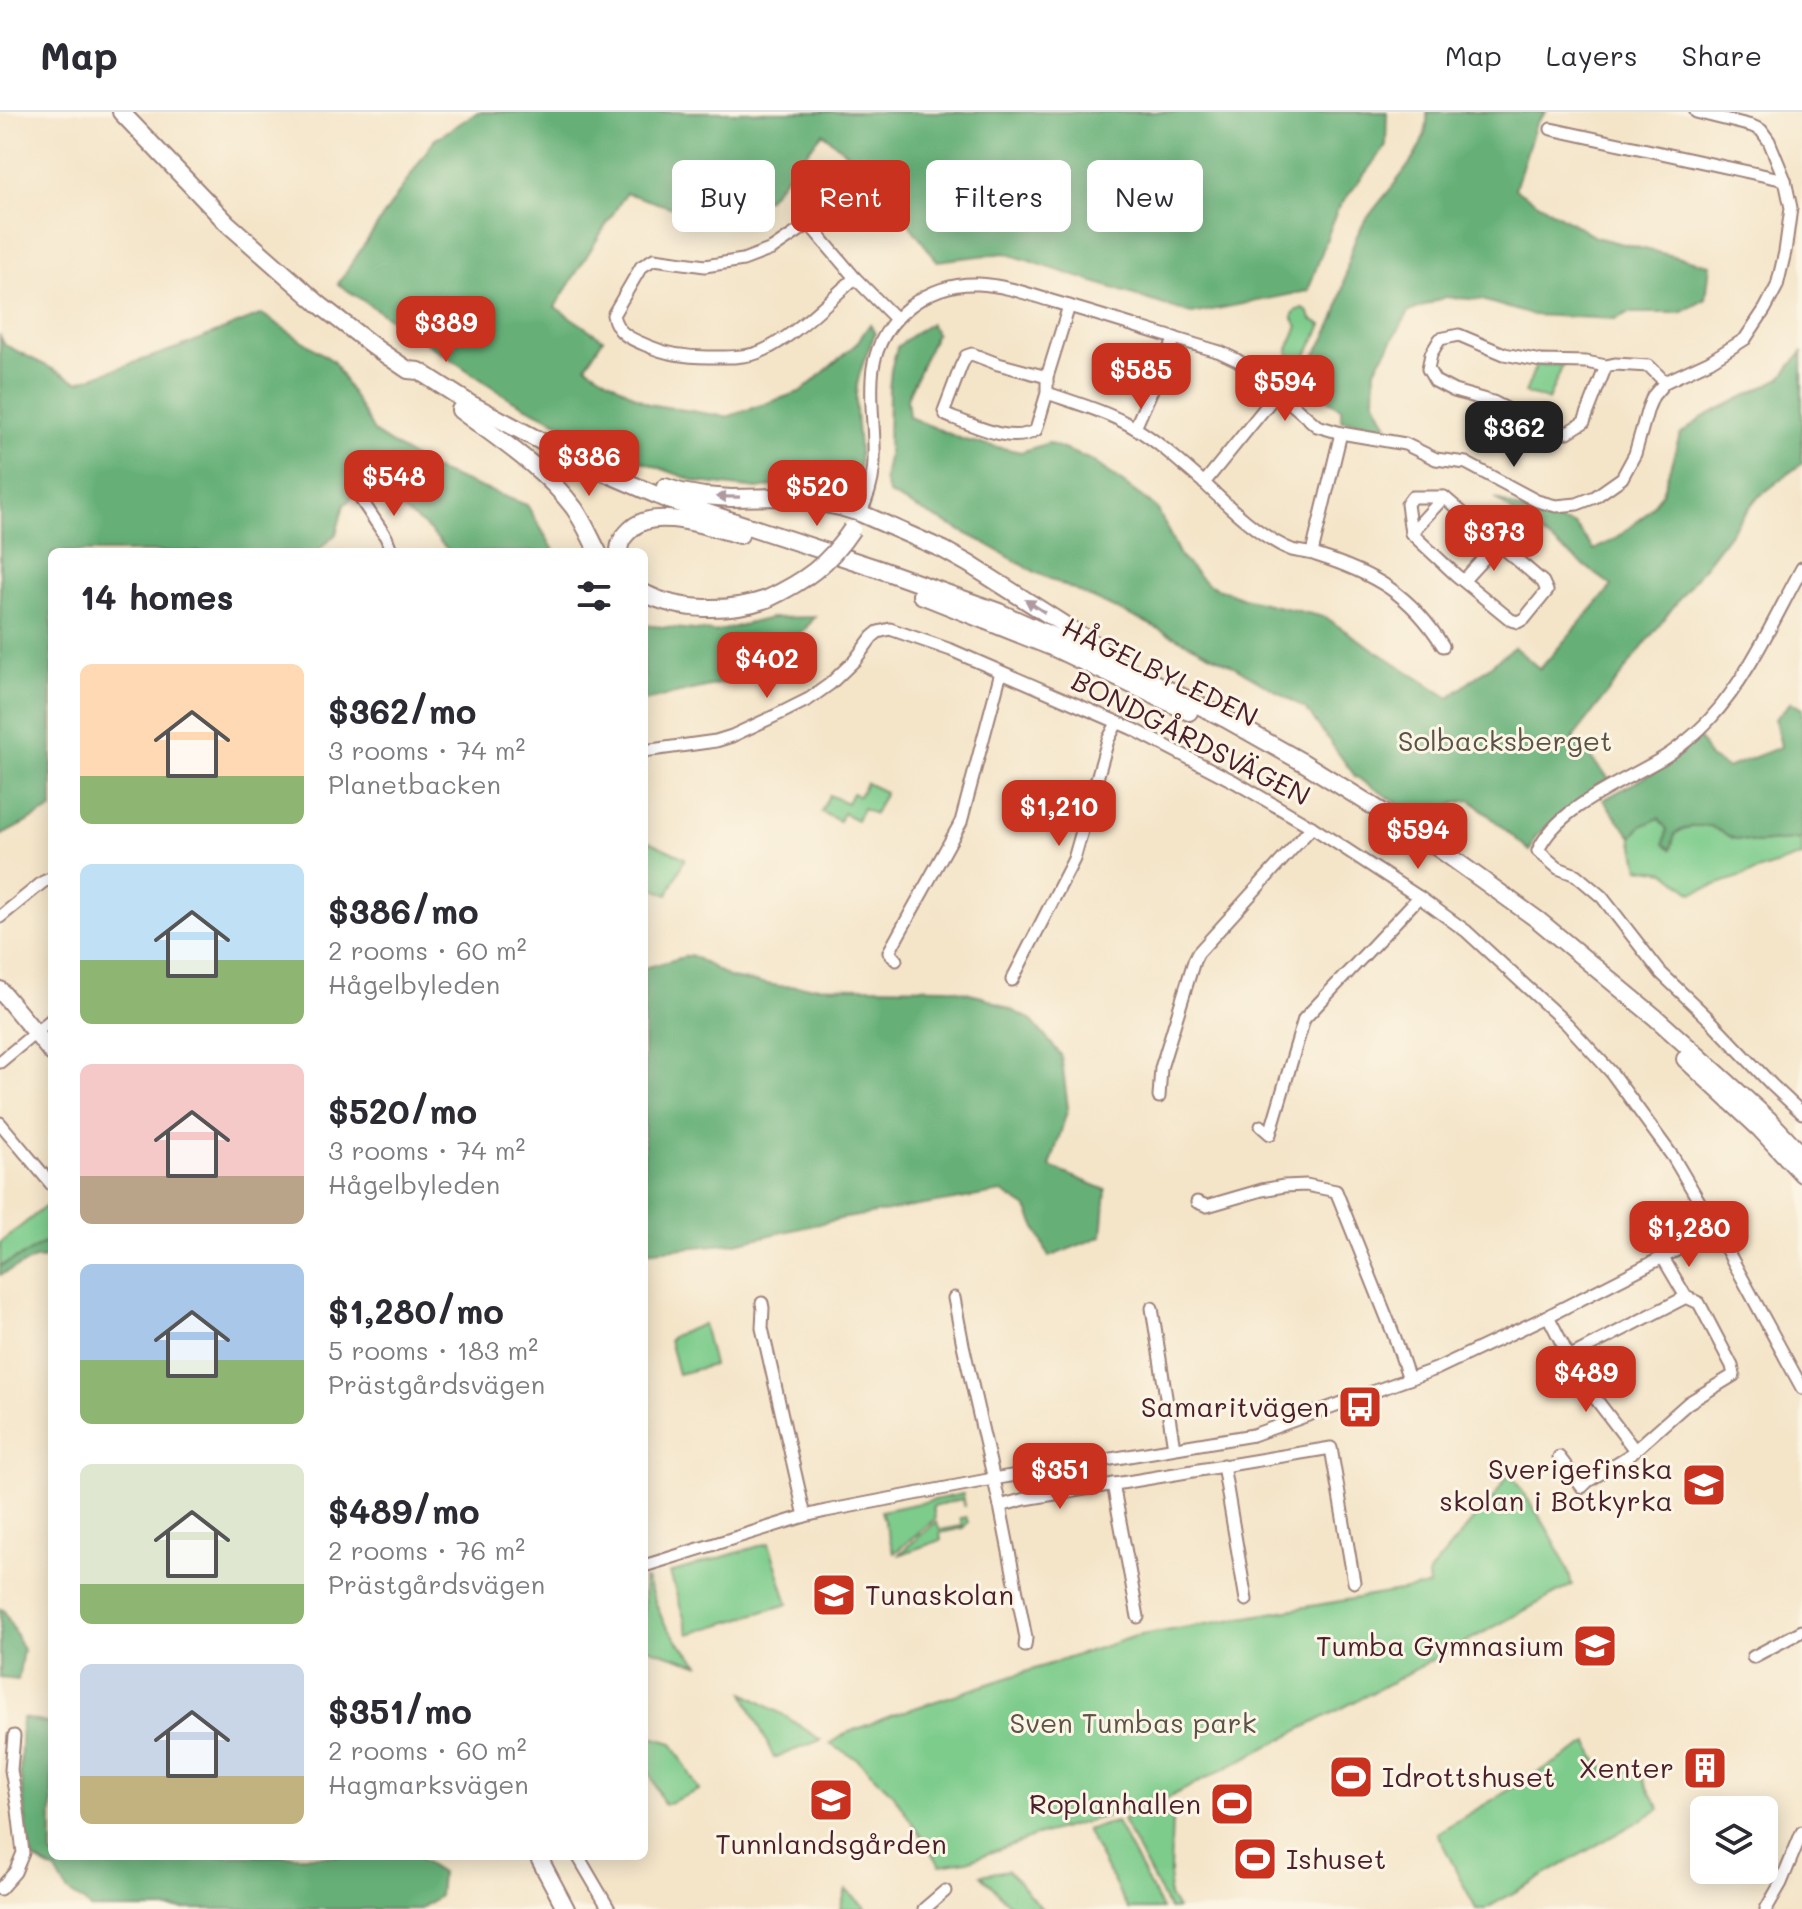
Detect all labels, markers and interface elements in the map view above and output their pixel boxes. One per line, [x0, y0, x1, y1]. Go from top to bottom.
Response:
text: Map [40, 30, 118, 80]
text: Map [1445, 37, 1502, 73]
text: Layers [1546, 37, 1638, 73]
text: Share [1682, 37, 1762, 73]
chip: Buy [672, 160, 775, 232]
chip: Rent [791, 160, 910, 232]
chip: Filters [926, 160, 1071, 232]
chip: New [1087, 160, 1203, 232]
pin: $389 [399, 296, 493, 364]
text: $389 [414, 305, 478, 339]
pin: $585 [1094, 343, 1188, 411]
text: $585 [1110, 352, 1172, 386]
pin: $594 [1238, 355, 1332, 423]
text: $594 [1253, 364, 1317, 398]
pin: $362 [1467, 401, 1561, 469]
text: $362 [1483, 410, 1545, 444]
pin: $386 [542, 430, 636, 498]
text: $386 [557, 439, 621, 473]
pin: $548 [347, 450, 441, 518]
text: $548 [362, 459, 426, 493]
pin: $520 [770, 460, 864, 528]
text: $520 [786, 469, 848, 503]
one-way arrow [715, 491, 740, 504]
pin: $373 [1447, 505, 1541, 573]
text: $373 [1463, 514, 1525, 548]
text: 14 homes [80, 574, 234, 619]
icon: filters [572, 574, 616, 618]
one-way arrow [1024, 599, 1046, 613]
street label: HÅGELBYLEDEN [1057, 608, 1264, 734]
pin: $402 [720, 632, 814, 700]
text: $402 [735, 641, 799, 675]
street label: BONDGÅRDSVÄGEN [1066, 661, 1317, 813]
text: $362/mo [328, 688, 476, 733]
icon: home [144, 696, 240, 792]
park label: Solbacksberget [1398, 722, 1612, 758]
text: 3 rooms · 74 m² [328, 733, 525, 767]
text: Planetbacken [328, 767, 501, 801]
pin: $1,210 [994, 780, 1124, 848]
text: $1,210 [1020, 789, 1098, 823]
pin: $594 [1371, 803, 1465, 871]
text: $594 [1386, 812, 1450, 846]
text: $386/mo [328, 888, 479, 933]
icon: home [144, 896, 240, 992]
text: 2 rooms · 60 m² [328, 933, 527, 967]
text: Hågelbyleden [328, 967, 500, 1001]
text: $520/mo [328, 1088, 477, 1133]
icon: home [144, 1096, 240, 1192]
text: 3 rooms · 74 m² [328, 1133, 525, 1167]
text: Hågelbyleden [328, 1167, 500, 1201]
pin: $1,280 [1624, 1201, 1754, 1269]
text: $1,280 [1648, 1210, 1730, 1244]
text: $1,280/mo [328, 1288, 504, 1333]
icon: home [144, 1296, 240, 1392]
text: 5 rooms · 183 m² [328, 1333, 538, 1367]
pin: $489 [1539, 1346, 1633, 1414]
text: $489 [1554, 1355, 1618, 1389]
text: Prästgårdsvägen [328, 1367, 545, 1401]
bus stop icon: Samaritvägen [1336, 1383, 1384, 1431]
place label: Samaritvägen [1141, 1388, 1329, 1424]
pin: $351 [1013, 1443, 1107, 1511]
place label: Sverigefinska skolan i Botkyrka [1439, 1450, 1673, 1518]
text: $351 [1031, 1452, 1089, 1486]
school or university icon: Sverigefinska skolan i Botkyrka [1680, 1461, 1728, 1509]
text: $489/mo [328, 1488, 480, 1533]
icon: home [144, 1496, 240, 1592]
text: 2 rooms · 76 m² [328, 1533, 525, 1567]
text: Prästgårdsvägen [328, 1567, 545, 1601]
school or university icon: Tunaskolan [810, 1571, 858, 1619]
place label: Tunaskolan [865, 1576, 1014, 1612]
school or university icon: Tumba Gymnasium [1571, 1622, 1619, 1670]
place label: Tumba Gymnasium [1316, 1627, 1564, 1663]
text: $351/mo [328, 1688, 472, 1733]
icon: home [144, 1696, 240, 1792]
park label: Sven Tumbas park [1009, 1704, 1257, 1740]
text: 2 rooms · 60 m² [328, 1733, 527, 1767]
building icon: Xenter [1681, 1744, 1729, 1792]
place label: Xenter [1579, 1749, 1674, 1785]
sports icon: Idrottshuset [1327, 1753, 1375, 1801]
place label: Idrottshuset [1382, 1758, 1555, 1794]
text: Hagmarksvägen [328, 1767, 529, 1801]
school or university icon: Tunnlandsgården [807, 1776, 855, 1824]
sports icon: Roplanhallen [1208, 1780, 1256, 1828]
place label: Roplanhallen [1029, 1785, 1201, 1821]
map controls [1690, 1796, 1778, 1884]
button: layers [1690, 1796, 1778, 1884]
place label: Tunnlandsgården [715, 1825, 947, 1861]
sports icon: Ishuset [1231, 1835, 1279, 1883]
place label: Ishuset [1286, 1840, 1386, 1876]

